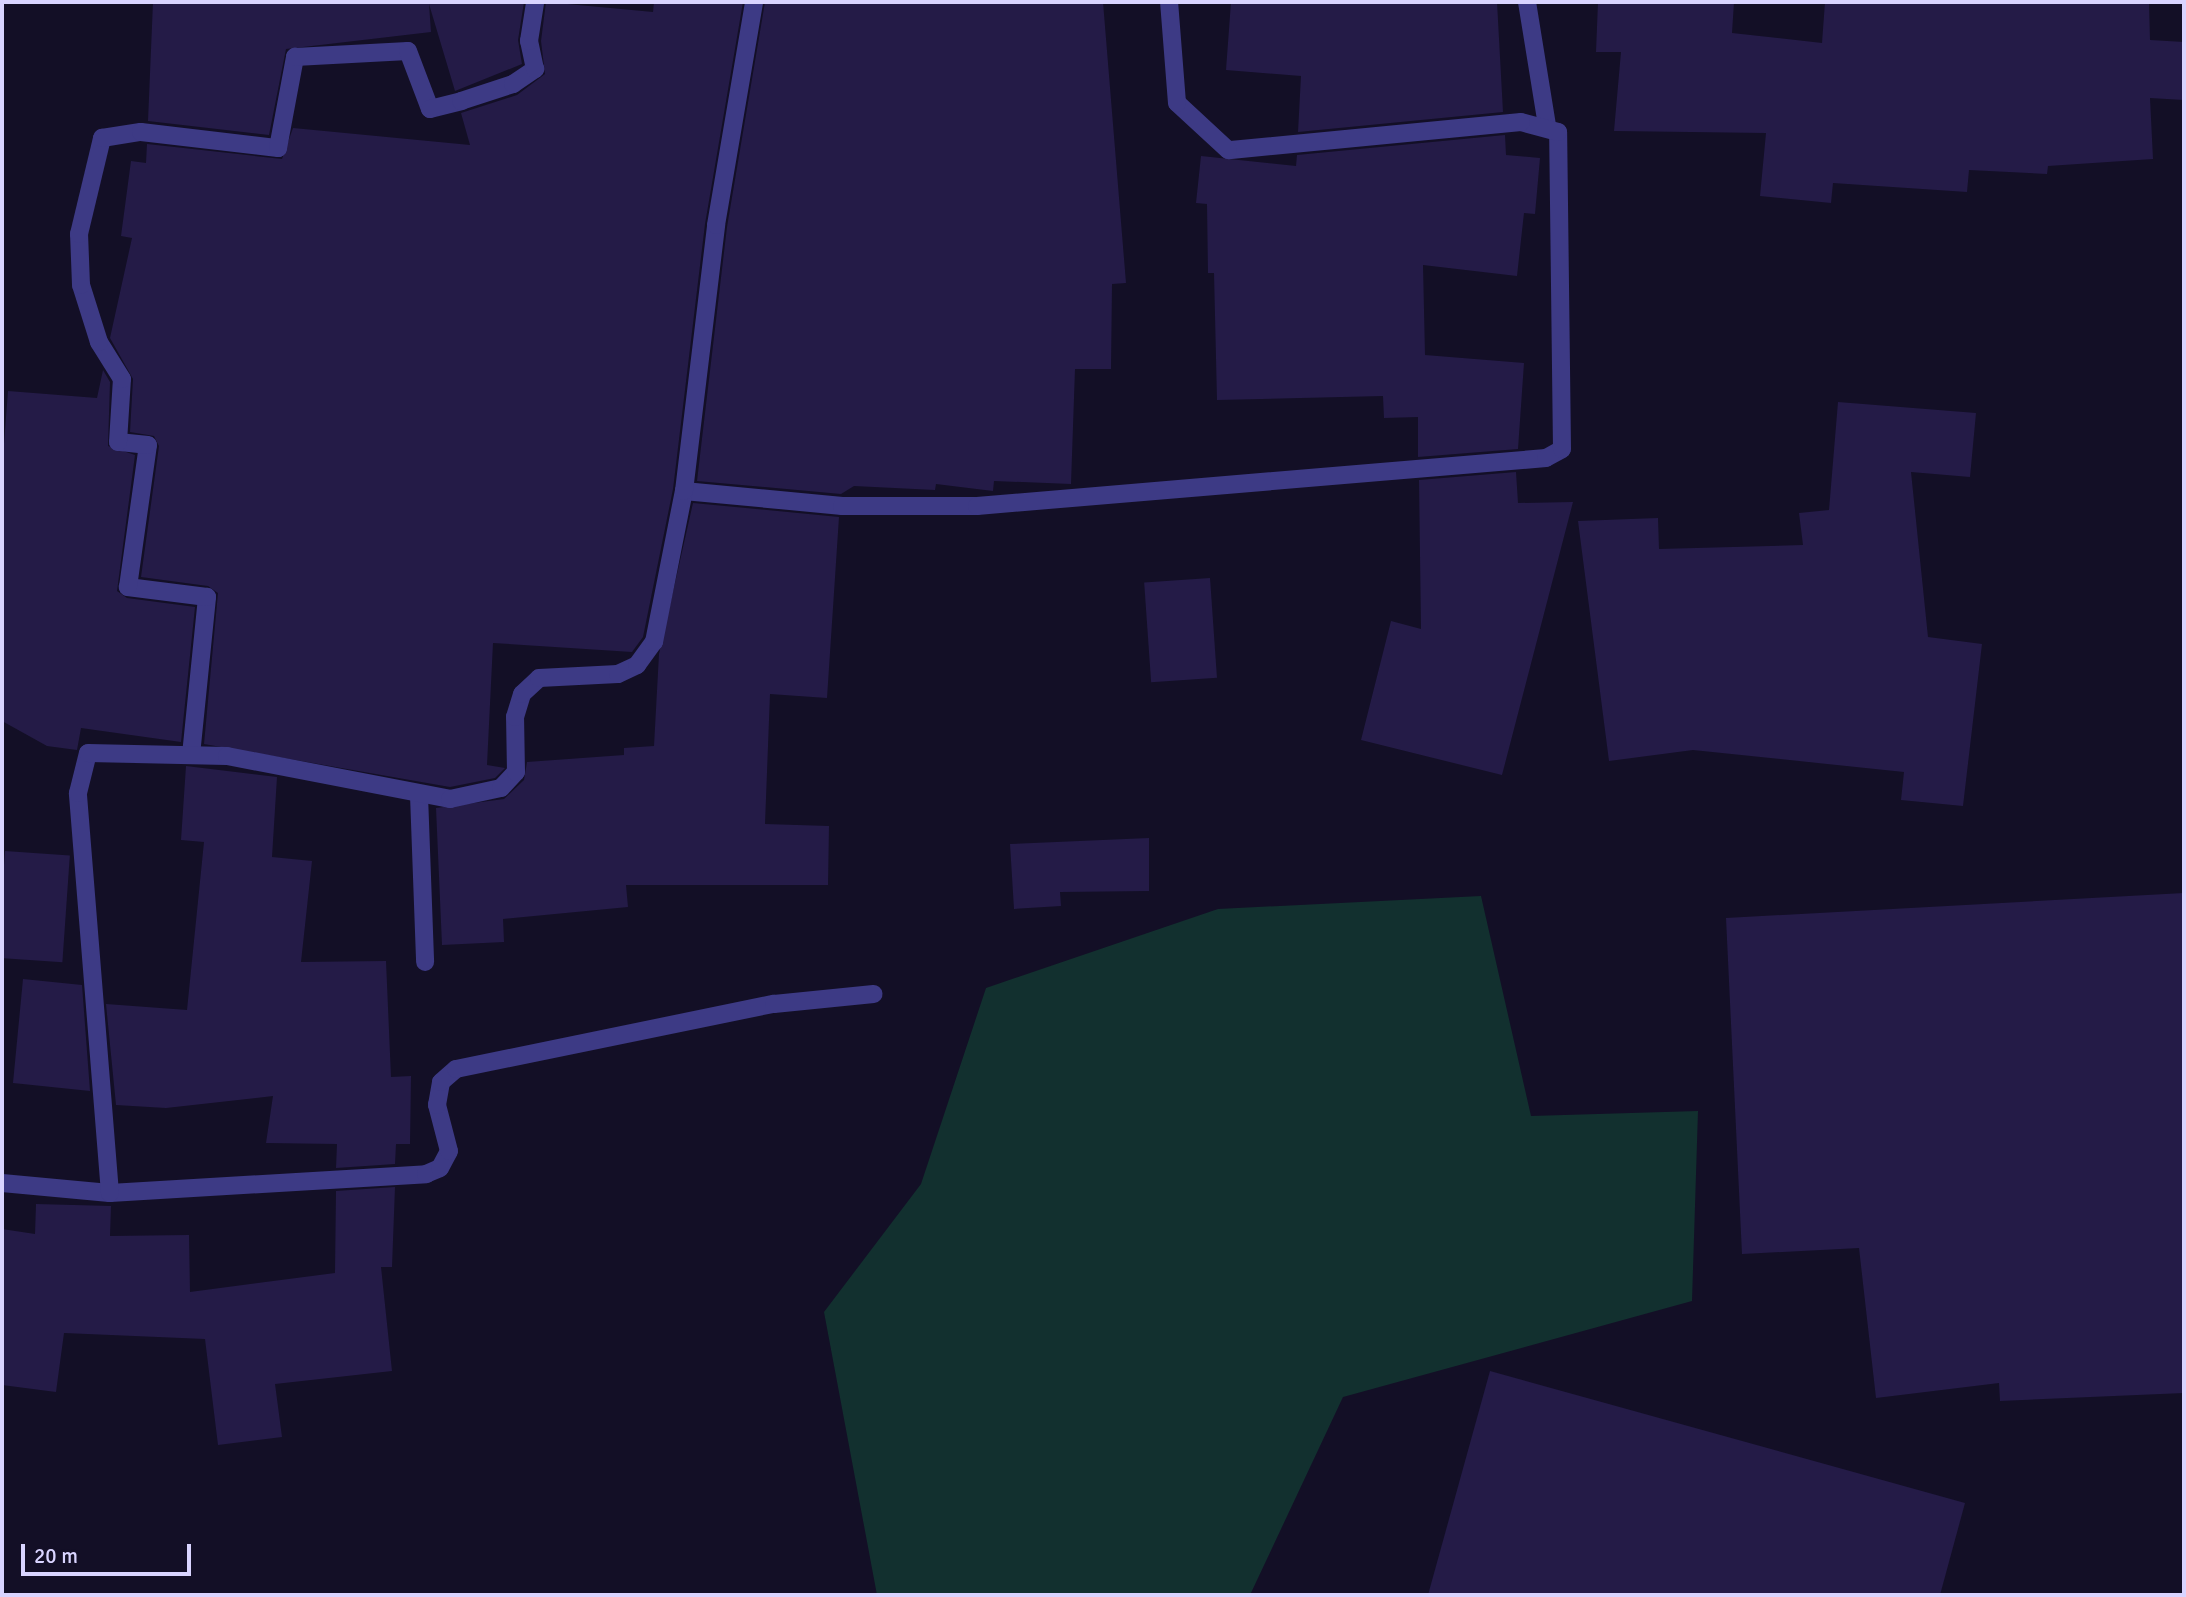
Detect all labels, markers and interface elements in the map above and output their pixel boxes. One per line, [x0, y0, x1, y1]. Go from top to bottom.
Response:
scale bar [24, 1530, 194, 1574]
text: 20 m [34, 1543, 78, 1569]

